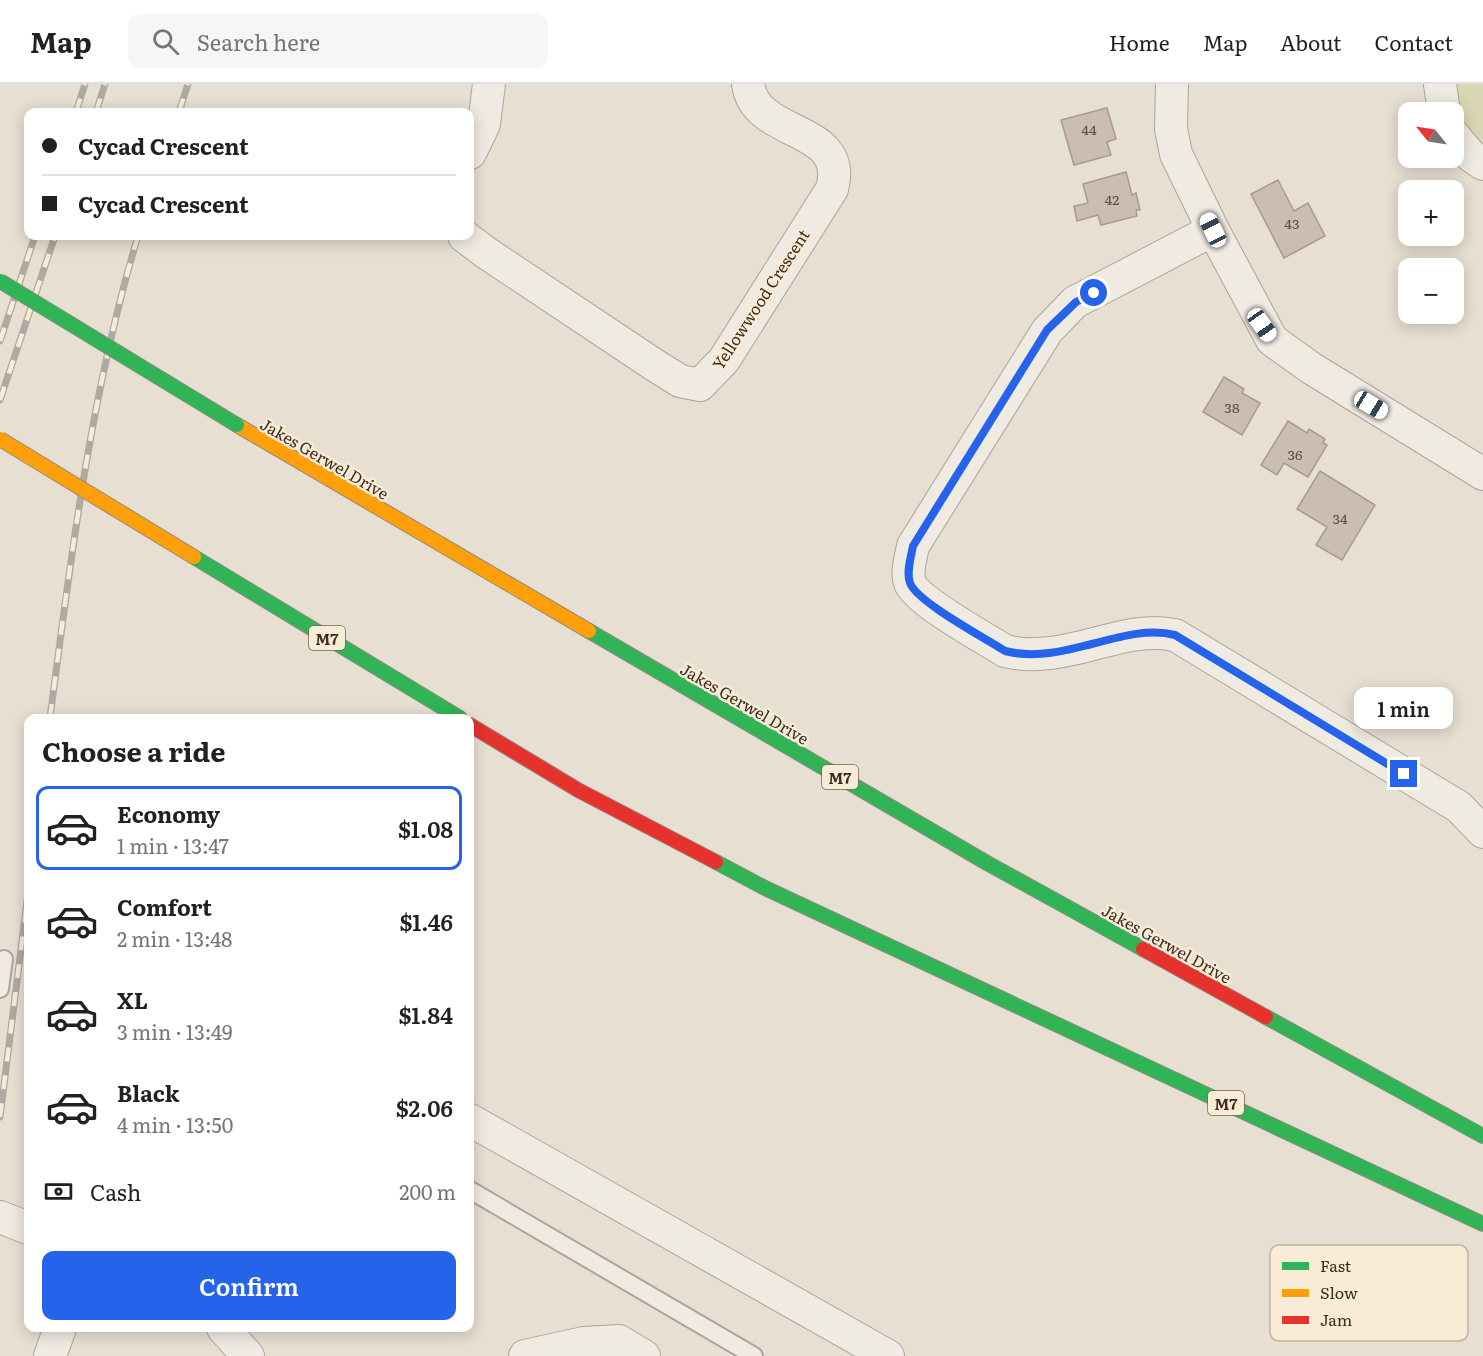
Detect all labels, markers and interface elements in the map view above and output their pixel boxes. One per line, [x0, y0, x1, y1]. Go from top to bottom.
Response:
search box [128, 14, 548, 68]
text: Map [30, 20, 92, 62]
icon: search [149, 25, 182, 58]
text: Search here [197, 25, 320, 58]
text: Home [1109, 26, 1170, 57]
text: Map [1203, 26, 1247, 57]
text: About [1280, 26, 1342, 57]
text: Contact [1375, 26, 1453, 57]
north arrow [1398, 102, 1464, 168]
map controls [1398, 102, 1464, 324]
house number: 44 [1081, 119, 1097, 139]
text: Cycad Crescent [78, 129, 249, 162]
button: + [1398, 180, 1464, 246]
text: Cycad Crescent [78, 187, 249, 220]
house number: 42 [1105, 189, 1119, 209]
car [1197, 210, 1229, 250]
house number: 43 [1284, 213, 1300, 233]
street label: Yellowwood Crescent [705, 224, 815, 374]
button: − [1398, 258, 1464, 324]
route start [1080, 279, 1107, 306]
car [1244, 305, 1280, 345]
car [1351, 388, 1391, 422]
house number: 38 [1224, 397, 1240, 417]
street label: Jakes Gerwel Drive [256, 411, 394, 505]
house number: 36 [1287, 444, 1303, 464]
house number: 34 [1332, 508, 1348, 528]
road number: M7 [309, 626, 345, 650]
street label: Jakes Gerwel Drive [676, 656, 814, 750]
callout: 1 min [1354, 687, 1454, 729]
text: 1 min [1377, 693, 1430, 723]
text: Choose a ride [42, 730, 225, 770]
route end [1390, 760, 1417, 787]
road number: M7 [822, 765, 858, 789]
text: Economy [117, 797, 220, 830]
icon: car [45, 801, 99, 855]
text: $1.08 [398, 812, 453, 845]
text: 1 min · 13:47 [117, 830, 229, 860]
text: Comfort [117, 890, 212, 923]
icon: car [45, 894, 99, 948]
street label: Jakes Gerwel Drive [1098, 897, 1236, 989]
text: $1.46 [399, 905, 453, 938]
text: 2 min · 13:48 [117, 923, 232, 953]
text: XL [117, 983, 148, 1016]
icon: car [45, 987, 99, 1041]
text: $1.84 [398, 998, 453, 1031]
text: 3 min · 13:49 [117, 1016, 233, 1046]
text: Black [117, 1076, 179, 1109]
icon: car [45, 1080, 99, 1134]
text: $2.06 [396, 1091, 453, 1124]
road number: M7 [1208, 1091, 1244, 1115]
text: 4 min · 13:50 [117, 1109, 233, 1139]
icon: cash [42, 1175, 75, 1208]
text: Cash [90, 1175, 141, 1208]
text: 200 m [399, 1176, 456, 1206]
legend [1270, 1245, 1468, 1341]
button: Confirm [42, 1251, 456, 1320]
text: Fast [1320, 1253, 1352, 1277]
text: Slow [1320, 1280, 1358, 1304]
text: Jam [1320, 1307, 1353, 1331]

